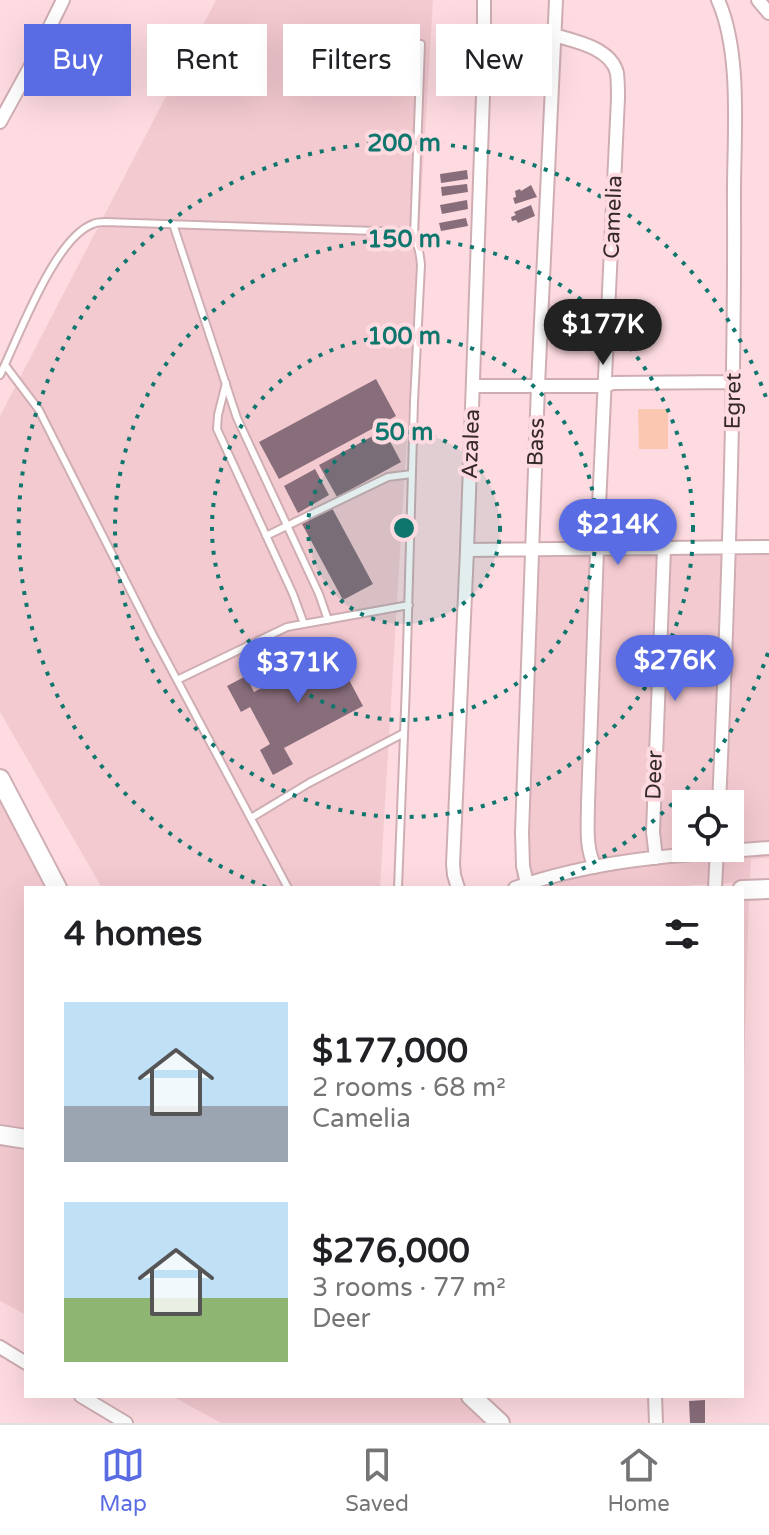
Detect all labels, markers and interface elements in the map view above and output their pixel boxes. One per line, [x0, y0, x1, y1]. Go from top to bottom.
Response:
chip: Buy [24, 24, 131, 96]
chip: Rent [147, 24, 267, 96]
chip: Filters [283, 24, 420, 96]
chip: New [436, 24, 552, 96]
text: 200 m [367, 129, 441, 158]
street label: Camelia [599, 175, 627, 259]
text: 150 m [367, 225, 441, 254]
pin: $177K [547, 299, 659, 367]
text: $177K [562, 309, 644, 340]
text: 100 m [367, 322, 441, 351]
street label: Egret [720, 372, 746, 430]
street label: Azalea [457, 409, 485, 479]
street label: Bass [522, 417, 550, 467]
text: 50 m [375, 418, 433, 447]
pin: $214K [562, 499, 674, 567]
text: $214K [577, 509, 659, 540]
centre of rings [390, 514, 418, 542]
pin: $276K [619, 635, 731, 703]
pin: $371K [242, 637, 354, 705]
text: $276K [634, 645, 716, 676]
text: $371K [257, 647, 339, 678]
street label: Deer [640, 749, 668, 800]
map controls [672, 790, 744, 862]
button: locate [672, 790, 744, 862]
icon: filters [660, 912, 704, 956]
text: 4 homes [64, 914, 202, 955]
text: $177,000 [312, 1031, 468, 1072]
icon: home [128, 1034, 224, 1130]
text: 2 rooms · 68 m² [312, 1072, 506, 1103]
text: Camelia [312, 1103, 411, 1134]
text: $276,000 [312, 1231, 470, 1272]
icon: home [128, 1234, 224, 1330]
text: 3 rooms · 77 m² [312, 1272, 506, 1303]
text: Deer [312, 1303, 370, 1334]
tab: Map [99, 1443, 147, 1517]
tab: Saved [345, 1443, 409, 1517]
tab: Home [607, 1443, 670, 1517]

